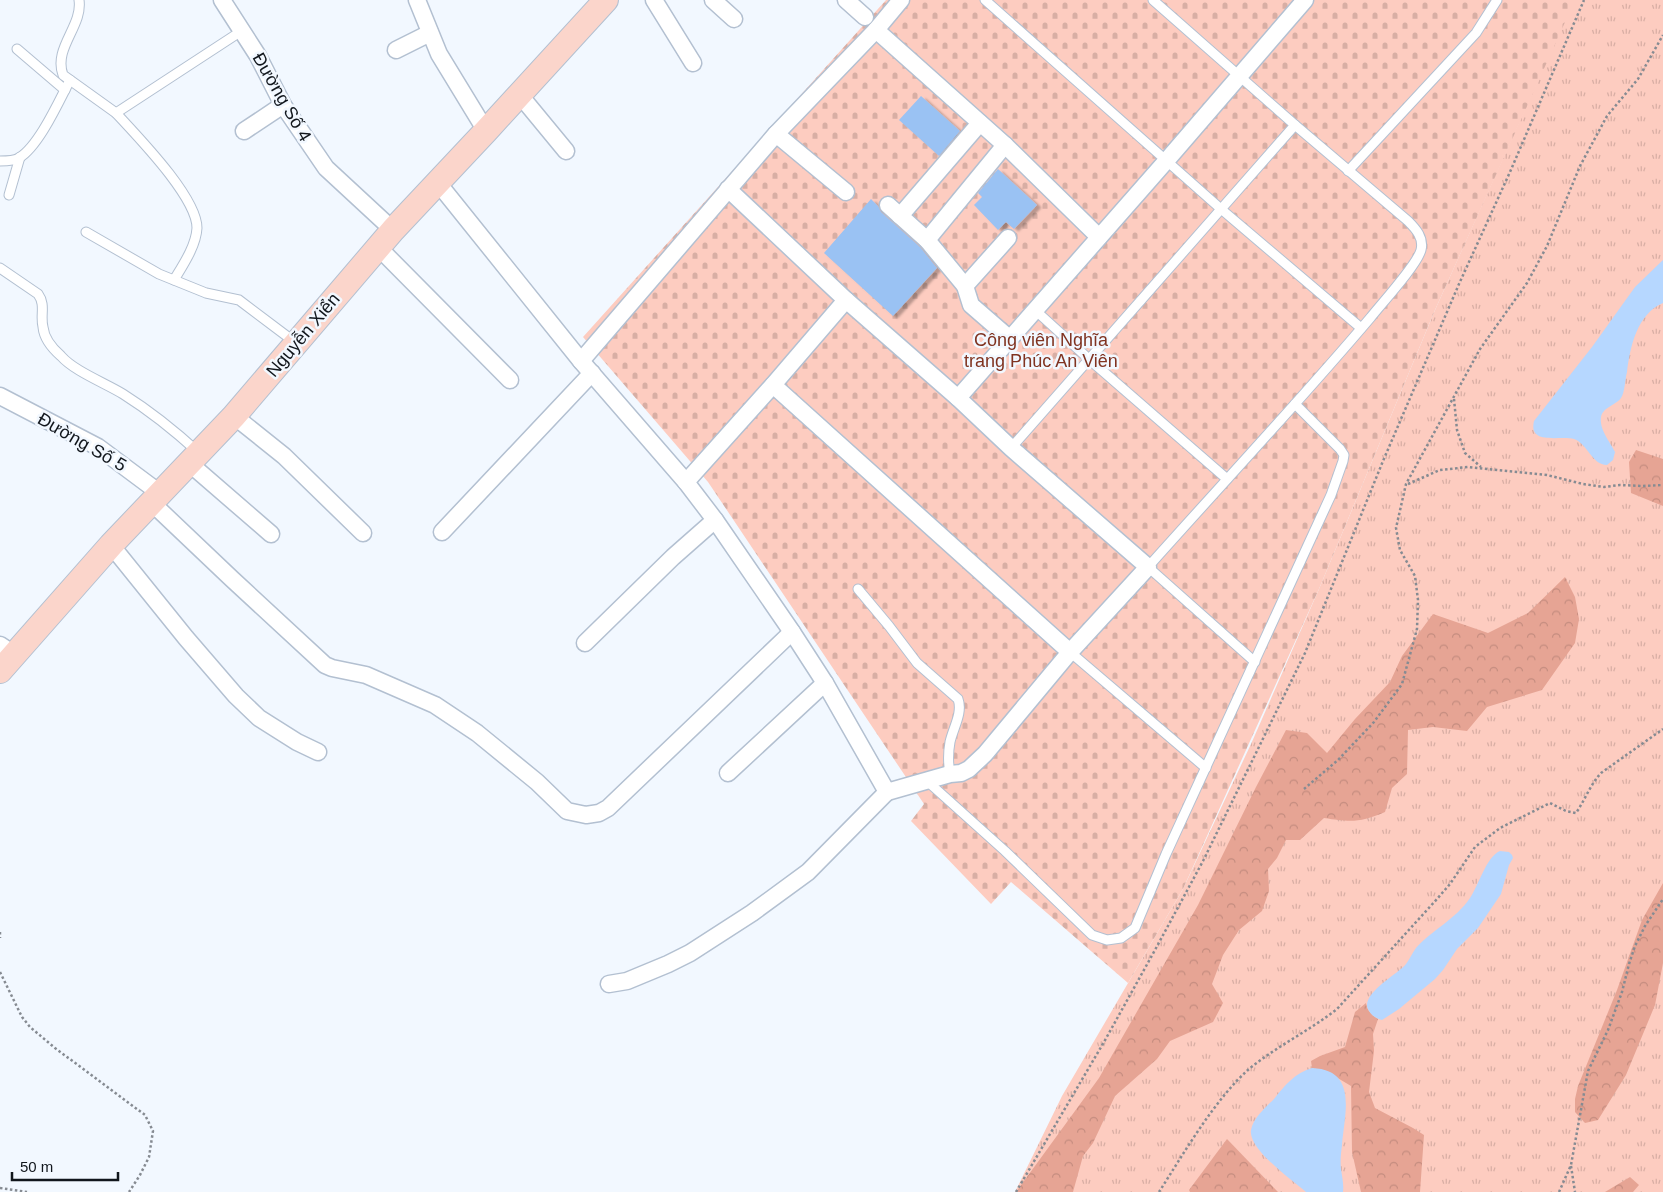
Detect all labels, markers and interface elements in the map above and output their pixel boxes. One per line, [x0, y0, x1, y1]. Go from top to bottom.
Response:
street label: Đường Số 4 [249, 49, 315, 145]
street label: Nguyễn Xiển [261, 288, 344, 381]
park label: Công viên Nghĩa trang Phúc An Viên [964, 330, 1118, 371]
street label: Đường Số 5 [34, 409, 130, 475]
scale bar [12, 1150, 119, 1182]
text: 50 m [20, 1158, 53, 1175]

